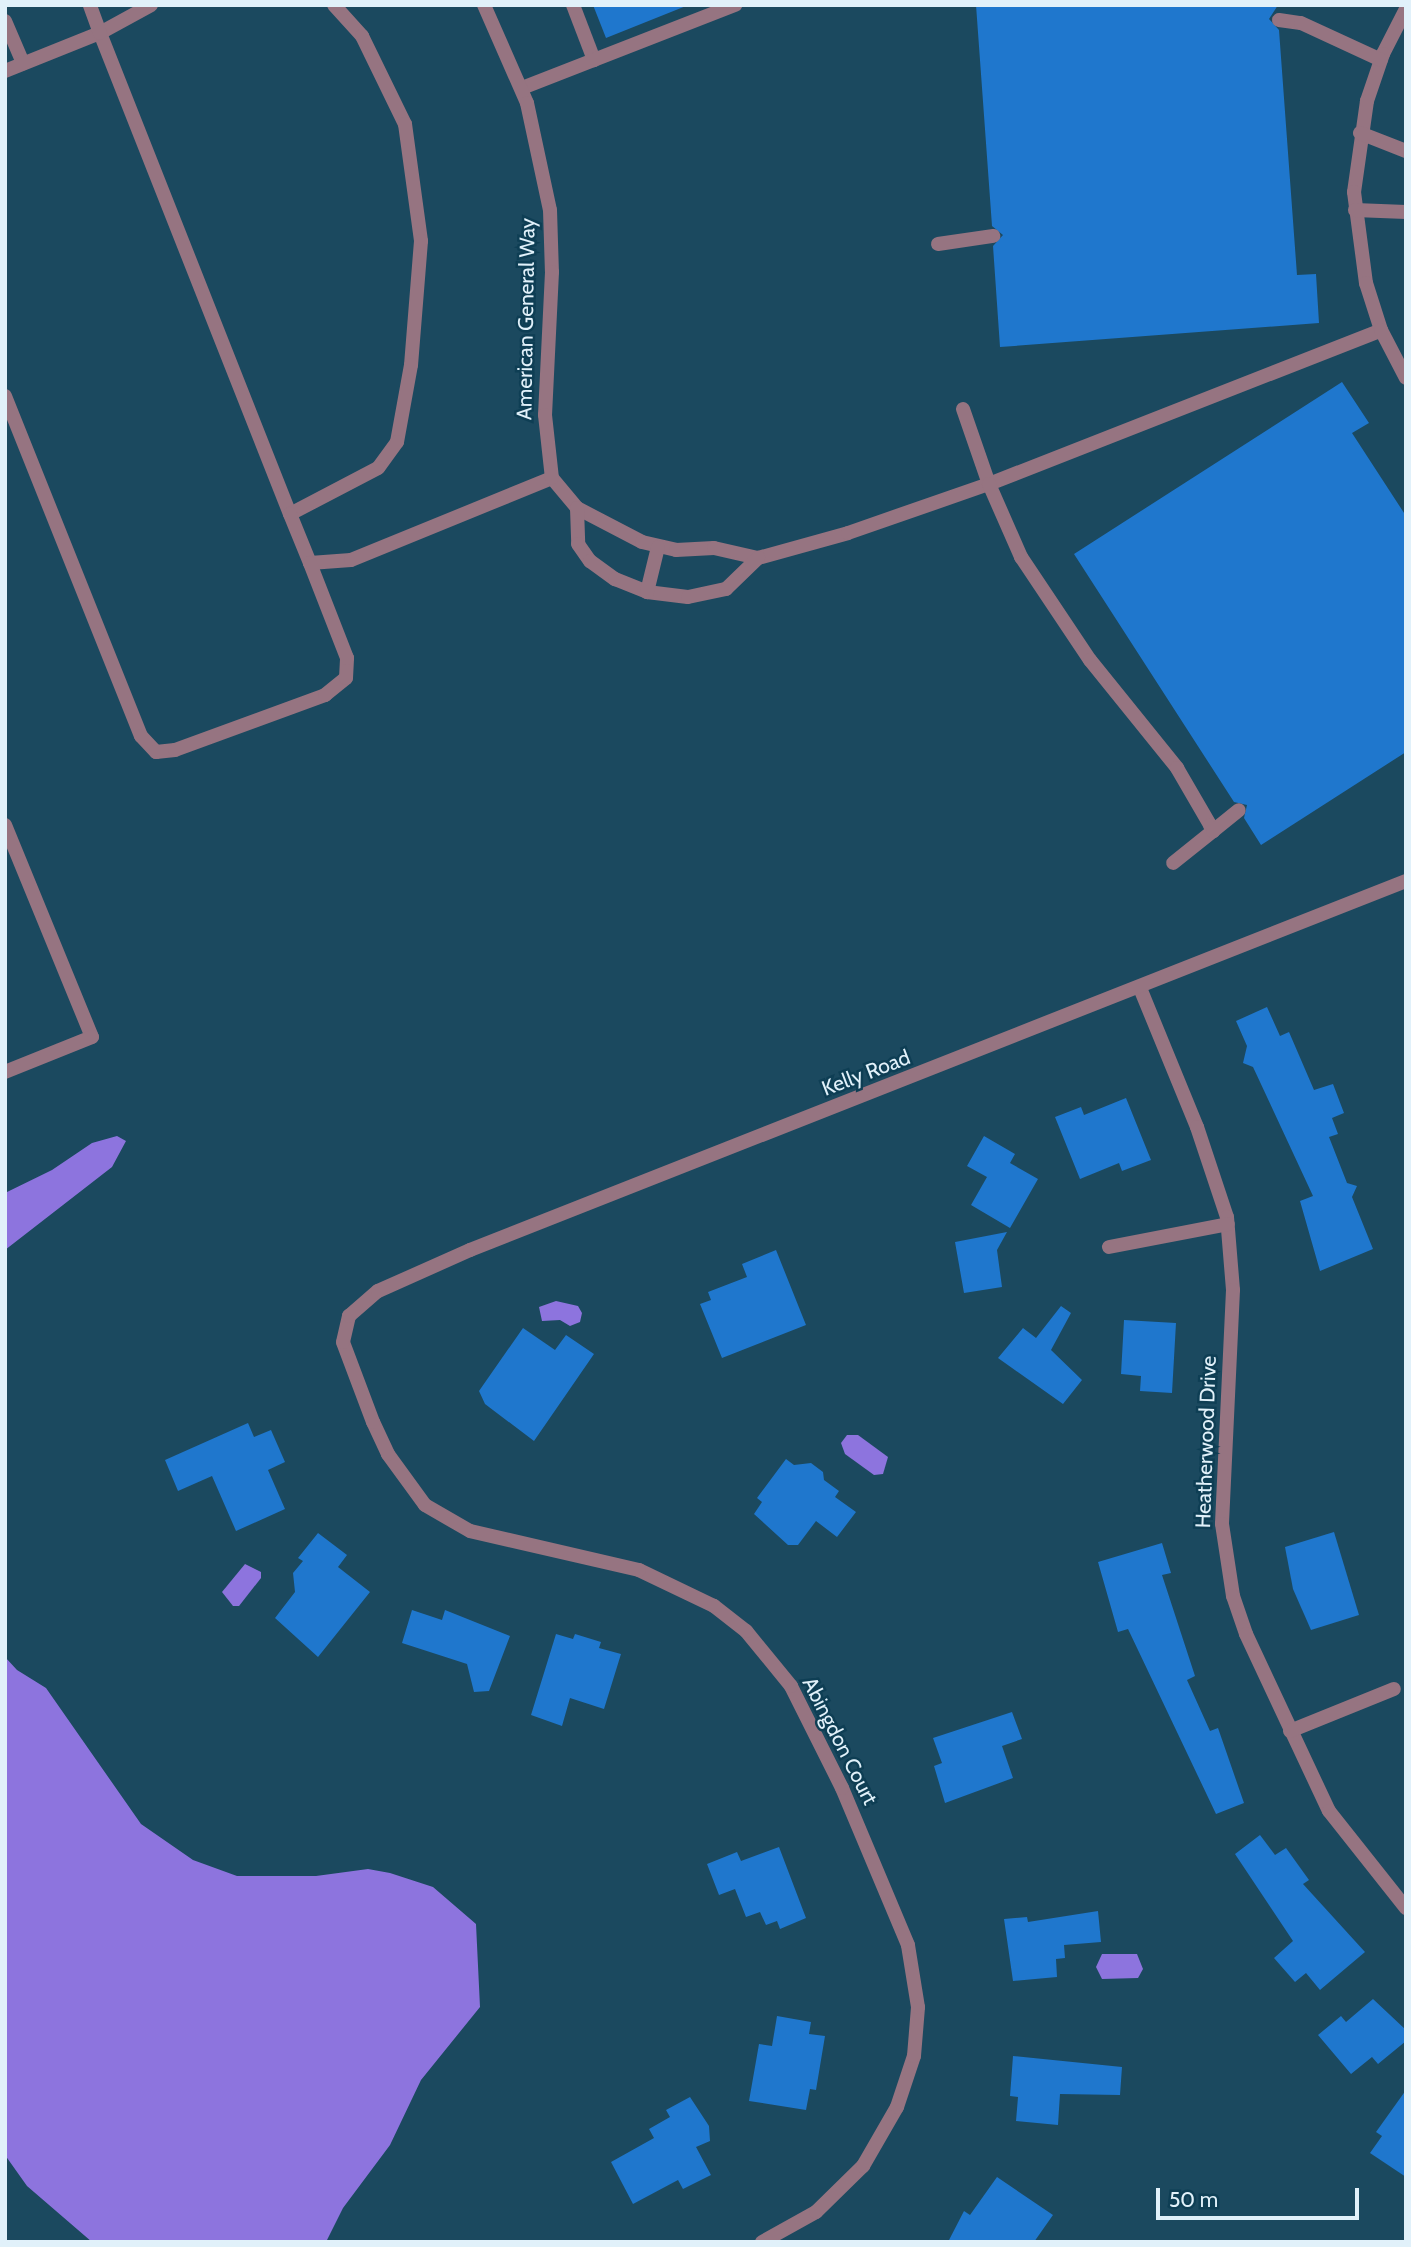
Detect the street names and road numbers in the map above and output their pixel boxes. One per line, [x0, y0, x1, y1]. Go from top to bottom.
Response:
street label: American General Way [512, 218, 540, 420]
street label: Kelly Road [818, 1045, 914, 1101]
street label: Heatherwood Drive [1190, 1355, 1222, 1529]
street label: Abingdon Court [797, 1673, 883, 1809]

